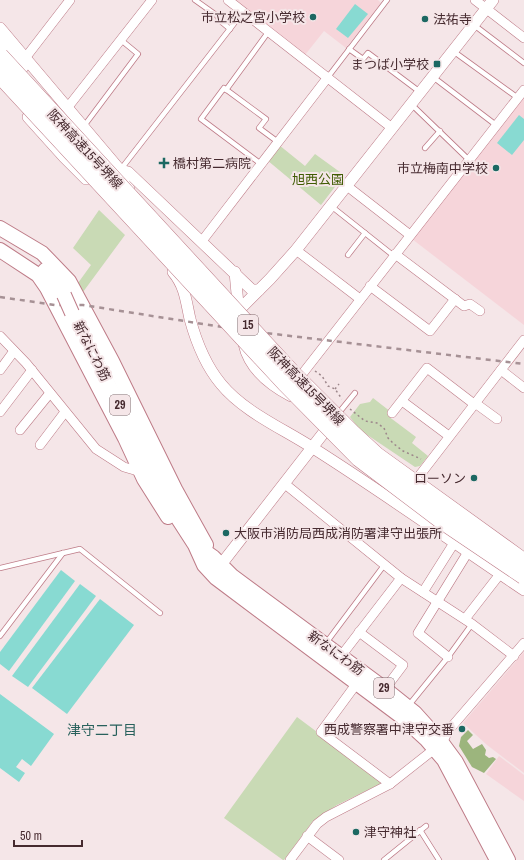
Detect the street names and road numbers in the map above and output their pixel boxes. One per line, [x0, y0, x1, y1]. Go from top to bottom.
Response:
street label: 阪神高速15号堺線 [44, 106, 126, 192]
road number: 15 [238, 315, 258, 335]
street label: 新なにわ筋 [70, 318, 114, 384]
street label: 阪神高速15号堺線 [264, 343, 348, 429]
road number: 29 [110, 395, 130, 415]
street label: 新なにわ筋 [305, 627, 367, 679]
road number: 29 [374, 678, 394, 698]

